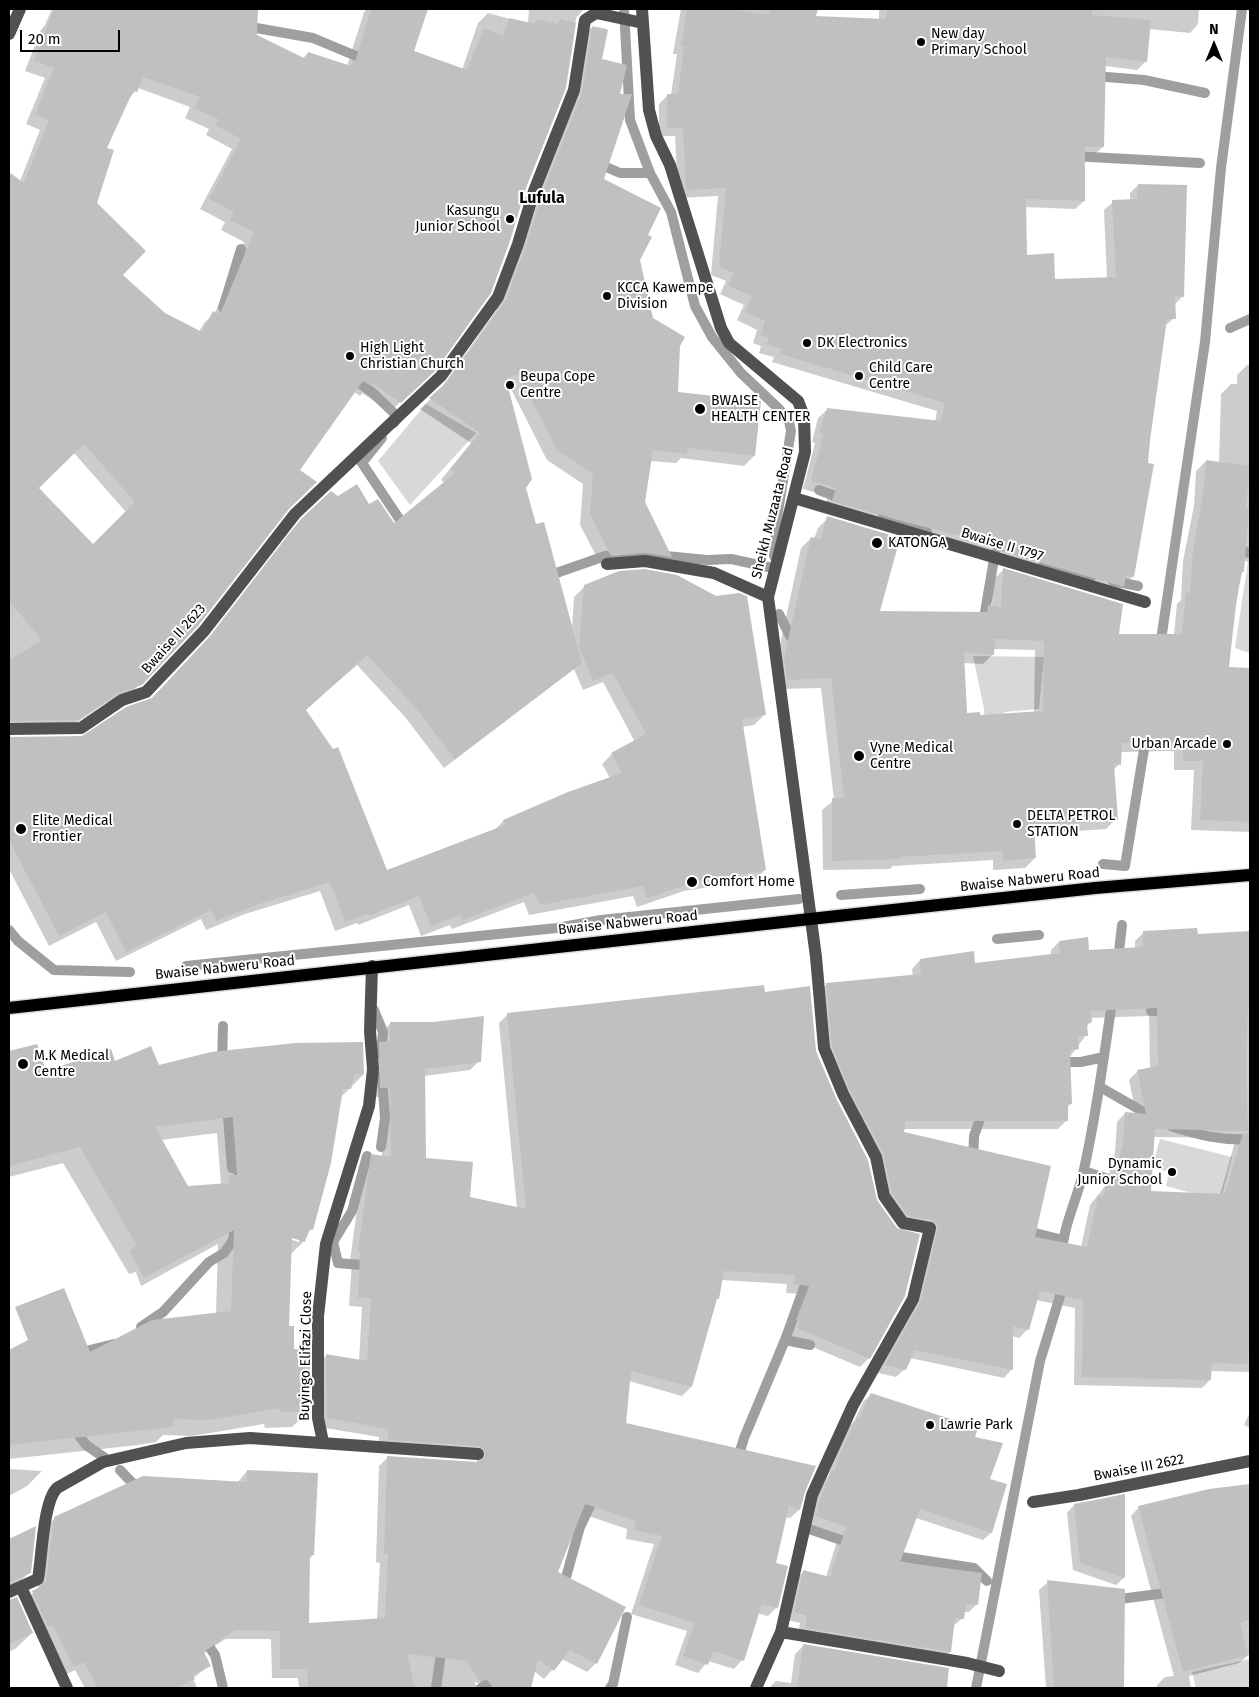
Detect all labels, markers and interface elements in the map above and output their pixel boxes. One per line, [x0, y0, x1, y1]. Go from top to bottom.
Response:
scale bar [22, 20, 122, 52]
north arrow [1189, 20, 1239, 70]
text: N [1209, 21, 1219, 38]
place label: New day Primary School [931, 26, 1027, 58]
text: 20 m [28, 30, 61, 48]
marker: New day Primary School [915, 36, 927, 48]
district label: Lufula [519, 189, 565, 209]
place label: Kasungu Junior School [415, 203, 500, 236]
marker: Kasungu Junior School [504, 213, 516, 225]
place label: KCCA Kawempe Division [617, 280, 713, 312]
marker: KCCA Kawempe Division [601, 290, 613, 302]
place label: DK Electronics [817, 335, 907, 351]
marker: DK Electronics [801, 337, 813, 349]
place label: High Light Christian Church [360, 340, 464, 372]
marker: High Light Christian Church [344, 350, 356, 362]
place label: Child Care Centre [869, 360, 933, 392]
place label: Beupa Cope Centre [520, 369, 595, 402]
marker: Child Care Centre [853, 370, 865, 382]
marker: Beupa Cope Centre [504, 379, 516, 391]
place label: BWAISE HEALTH CENTER [711, 393, 810, 426]
marker: BWAISE HEALTH CENTER [693, 402, 707, 416]
street label: Sheikh Muzaata Road [748, 445, 798, 581]
street label: Bwaise II 1797 [959, 525, 1045, 565]
place label: KATONGA [888, 535, 946, 551]
marker: KATONGA [870, 536, 884, 550]
street label: Bwaise II 2623 [138, 601, 210, 677]
place label: Urban Arcade [1131, 736, 1217, 752]
marker: Urban Arcade [1221, 738, 1233, 750]
place label: Vyne Medical Centre [870, 740, 953, 772]
marker: Vyne Medical Centre [852, 749, 866, 763]
place label: DELTA PETROL STATION [1027, 808, 1115, 840]
place label: Elite Medical Frontier [32, 813, 113, 846]
marker: DELTA PETROL STATION [1011, 818, 1023, 830]
marker: Elite Medical Frontier [14, 822, 28, 836]
street label: Bwaise Nabweru Road [959, 864, 1101, 896]
place label: Comfort Home [703, 874, 795, 890]
marker: Comfort Home [685, 875, 699, 889]
street label: Bwaise Nabweru Road [557, 907, 699, 939]
street label: Bwaise Nabweru Road [154, 952, 296, 984]
place label: M.K Medical Centre [34, 1048, 109, 1080]
marker: M.K Medical Centre [16, 1057, 30, 1071]
place label: Dynamic Junior School [1077, 1156, 1162, 1188]
marker: Dynamic Junior School [1166, 1166, 1178, 1178]
street label: Buyingo Elifazi Close [296, 1291, 316, 1421]
place label: Lawrie Park [940, 1417, 1013, 1433]
marker: Lawrie Park [924, 1419, 936, 1431]
street label: Bwaise III 2622 [1092, 1451, 1186, 1485]

